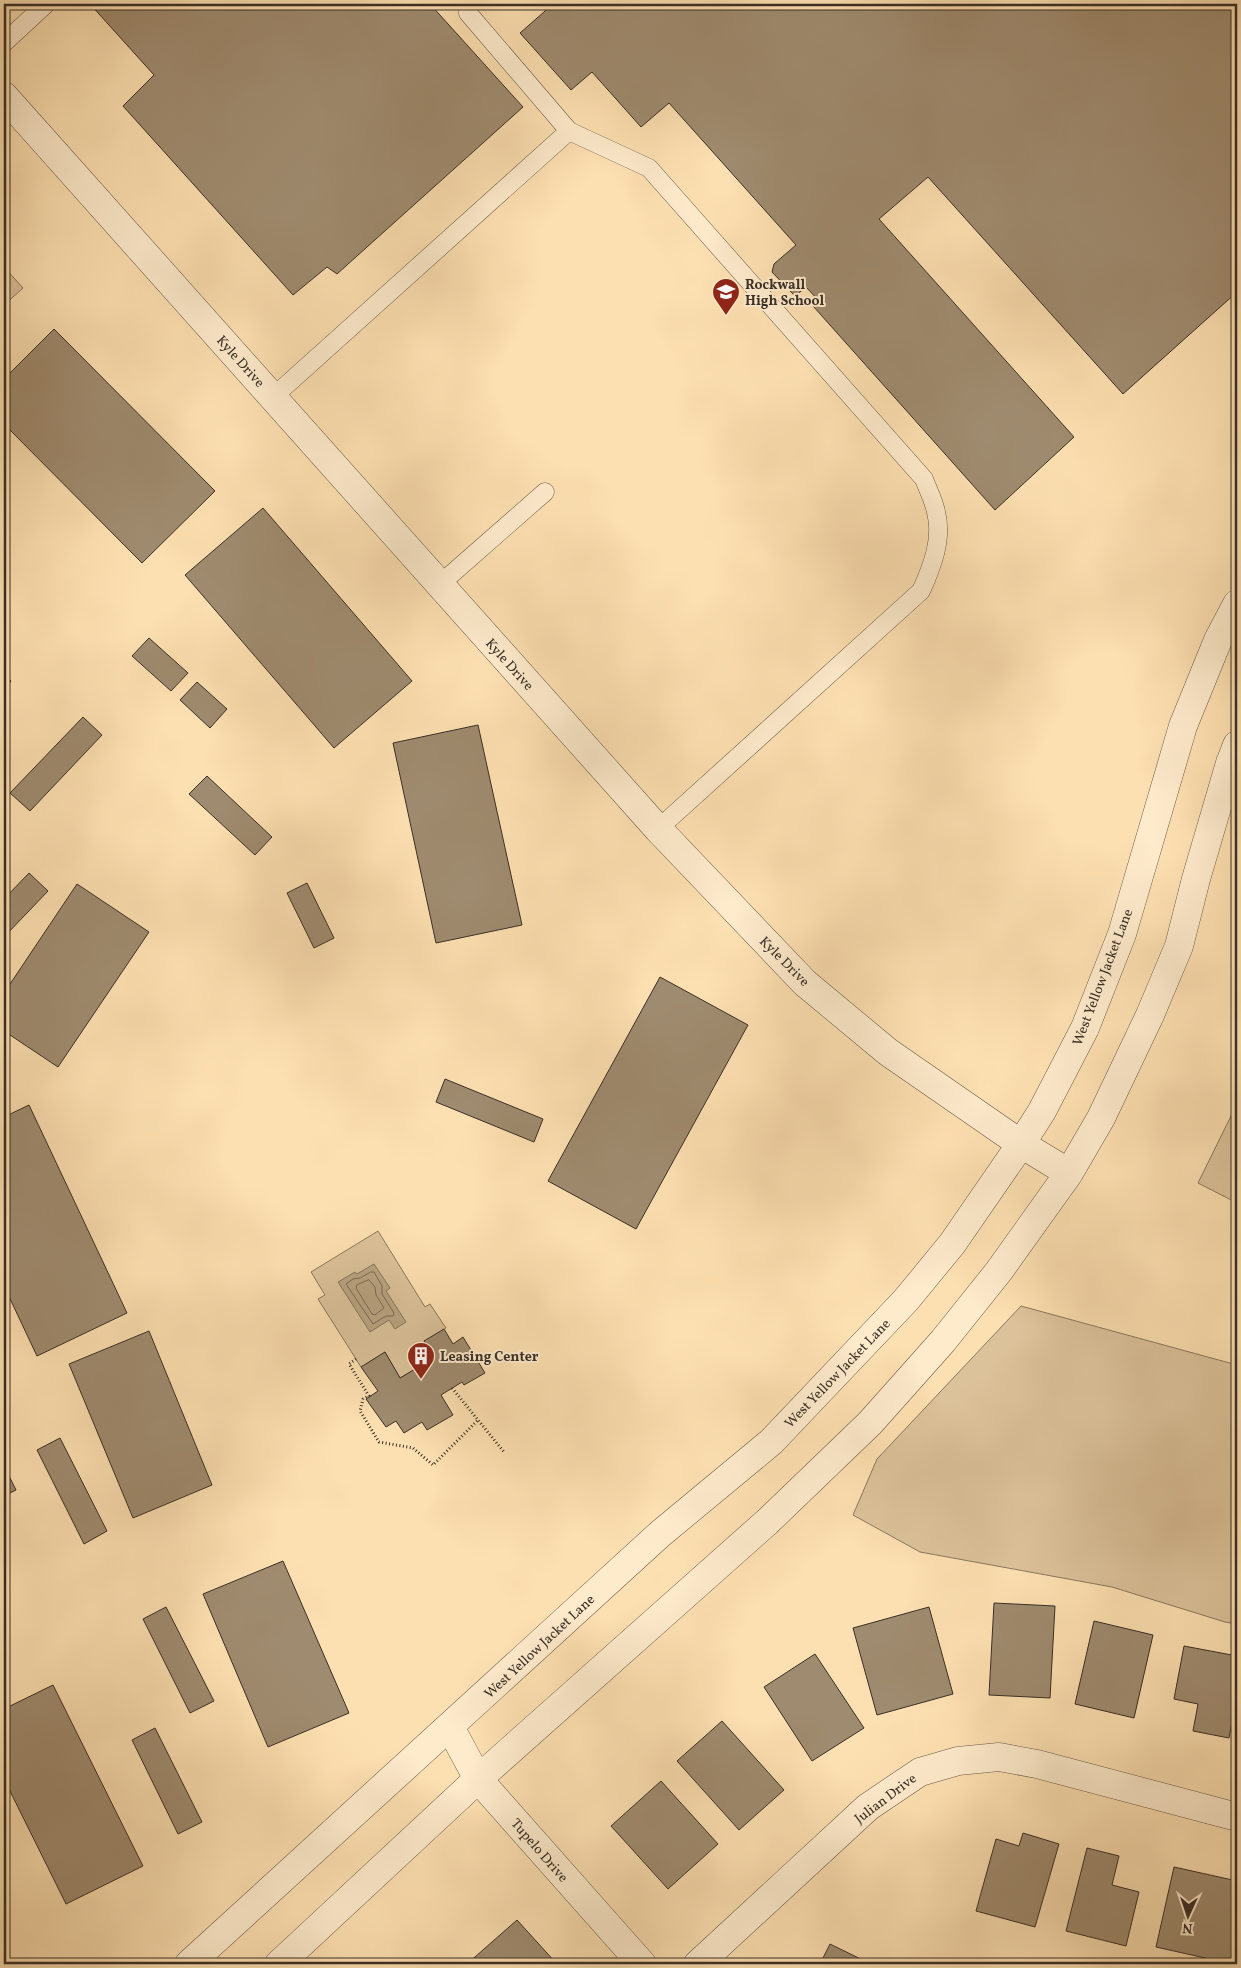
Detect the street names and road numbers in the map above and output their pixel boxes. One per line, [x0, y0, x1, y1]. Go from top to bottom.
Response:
street label: Kyle Drive [211, 332, 269, 392]
street label: Kyle Drive [480, 635, 538, 695]
street label: West Yellow Jacket Lane [1069, 906, 1138, 1049]
street label: Kyle Drive [755, 933, 814, 992]
street label: West Yellow Jacket Lane [781, 1315, 896, 1433]
street label: West Yellow Jacket Lane [481, 1590, 600, 1703]
street label: Julian Drive [851, 1769, 921, 1829]
street label: Tupelo Drive [506, 1815, 572, 1887]

